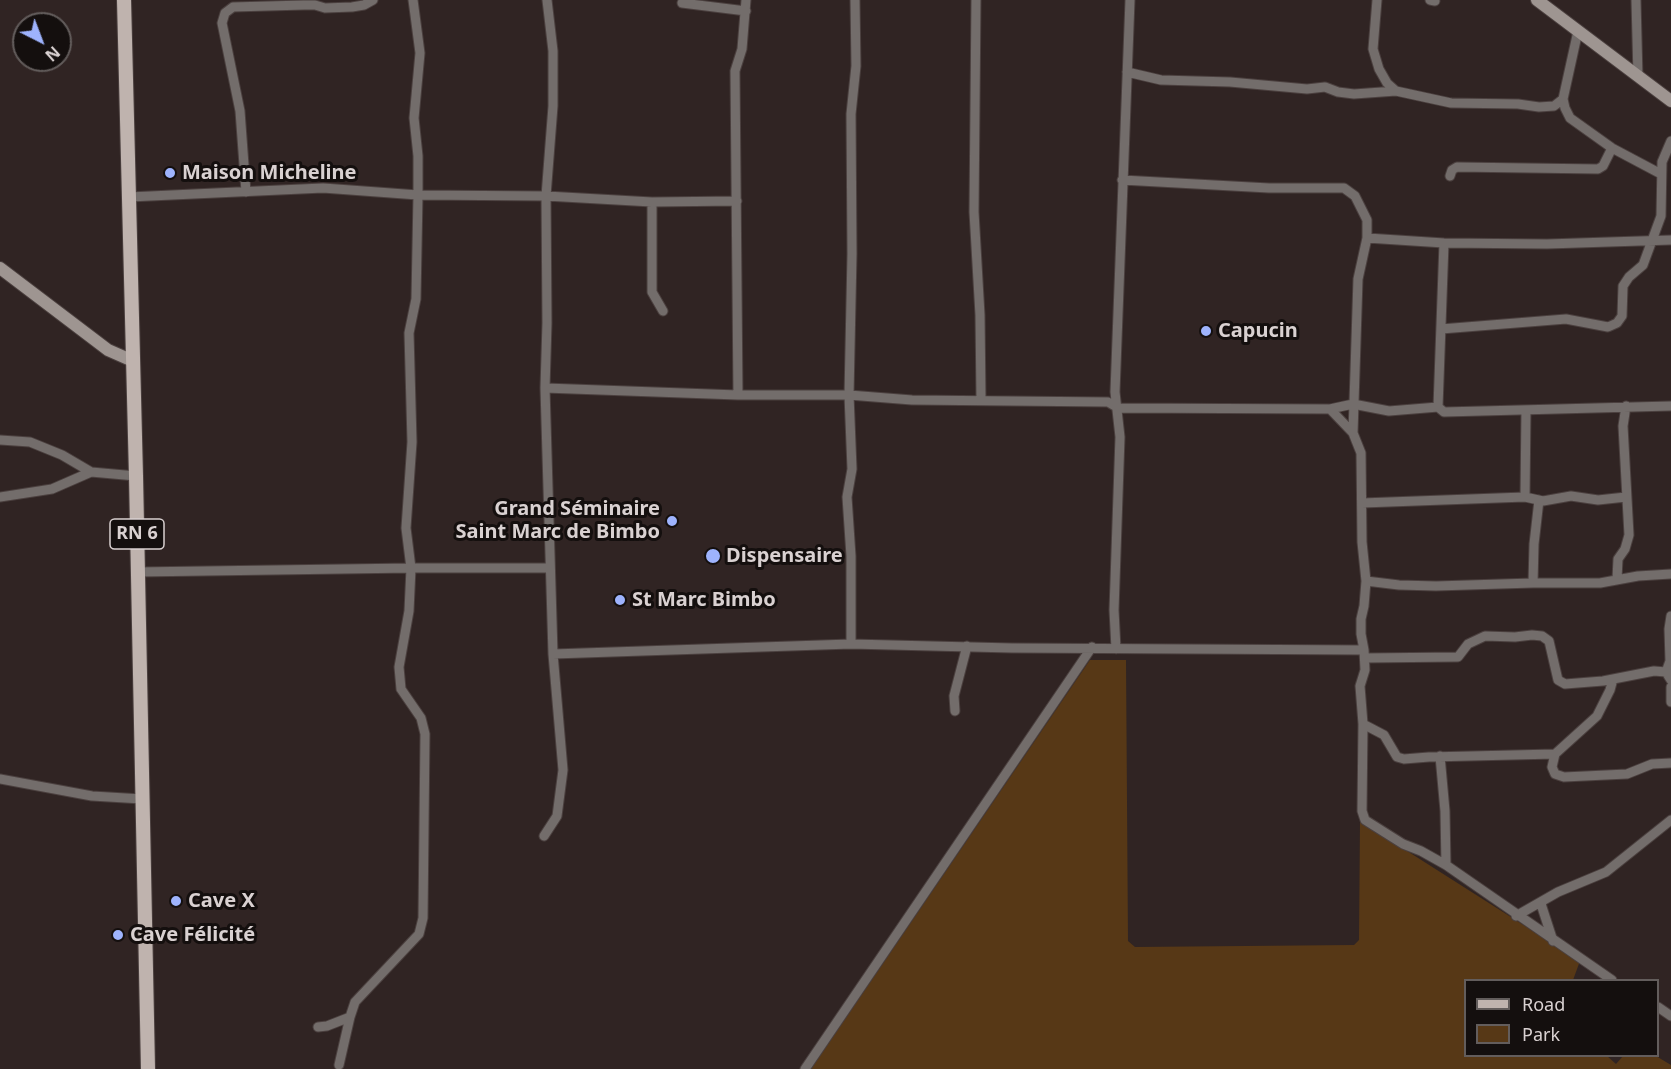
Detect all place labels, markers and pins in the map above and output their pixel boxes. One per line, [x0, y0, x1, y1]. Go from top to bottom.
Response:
place label: Maison Micheline [182, 161, 357, 185]
marker: Maison Micheline [163, 166, 177, 180]
place label: Capucin [1218, 319, 1298, 343]
marker: Capucin [1199, 324, 1213, 338]
place label: Grand Séminaire Saint Marc de Bimbo [456, 497, 660, 544]
marker: Grand Séminaire Saint Marc de Bimbo [665, 514, 679, 528]
place label: Dispensaire [726, 544, 843, 568]
marker: Dispensaire [704, 547, 722, 565]
place label: St Marc Bimbo [632, 588, 776, 612]
marker: St Marc Bimbo [613, 593, 627, 607]
place label: Cave X [188, 889, 255, 913]
marker: Cave X [169, 894, 183, 908]
place label: Cave Félicité [130, 923, 255, 947]
marker: Cave Félicité [111, 928, 125, 942]

